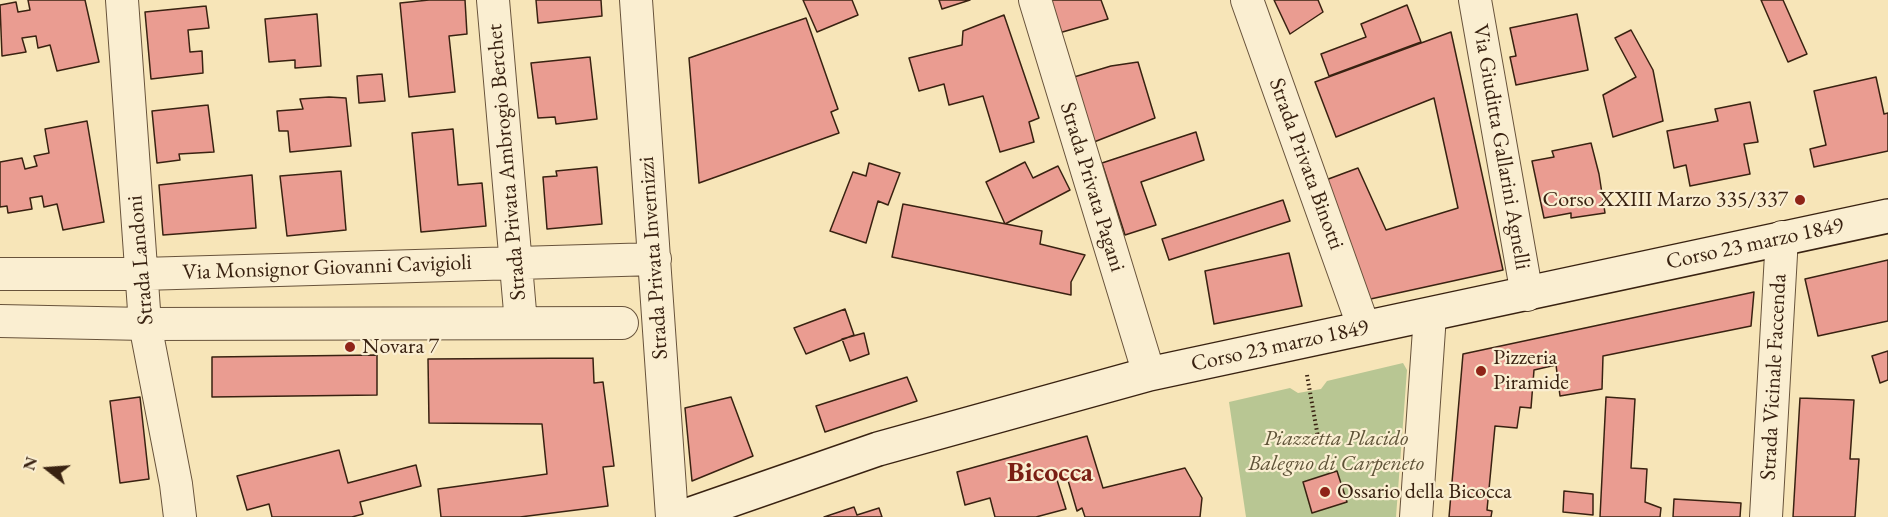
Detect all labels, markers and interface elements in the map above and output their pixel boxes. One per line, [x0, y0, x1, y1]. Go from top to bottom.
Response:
street label: Via Giuditta Gallarini Agnelli [1466, 22, 1536, 272]
street label: Strada Privata Ambrogio Berchet [482, 23, 532, 301]
street label: Strada Privata Binotti [1263, 75, 1349, 253]
street label: Strada Privata Pagani [1054, 99, 1130, 275]
street label: Strada Privata Invernizzi [634, 156, 674, 360]
place label: Corso XXIII Marzo 335/337 [1543, 187, 1788, 213]
marker: Corso XXIII Marzo 335/337 [1793, 193, 1807, 207]
street label: Strada Landoni [122, 194, 160, 326]
street label: Corso 23 marzo 1849 [1664, 212, 1846, 276]
street label: Via Monsignor Giovanni Cavigioli [182, 250, 472, 286]
street label: Strada Vicinale Faccenda [1755, 273, 1793, 481]
street label: Corso 23 marzo 1849 [1189, 314, 1371, 378]
place label: Novara 7 [362, 334, 439, 360]
marker: Novara 7 [343, 340, 357, 354]
place label: Pizzeria Piramide [1493, 345, 1569, 396]
marker: Pizzeria Piramide [1474, 364, 1488, 378]
park label: Piazzetta Placido Balegno di Carpeneto [1248, 426, 1424, 478]
north arrow [18, 439, 78, 499]
text: N [18, 454, 42, 473]
district label: Bicocca [1007, 456, 1093, 490]
place label: Ossario della Bicocca [1337, 479, 1512, 505]
marker: Ossario della Bicocca [1318, 485, 1332, 499]

